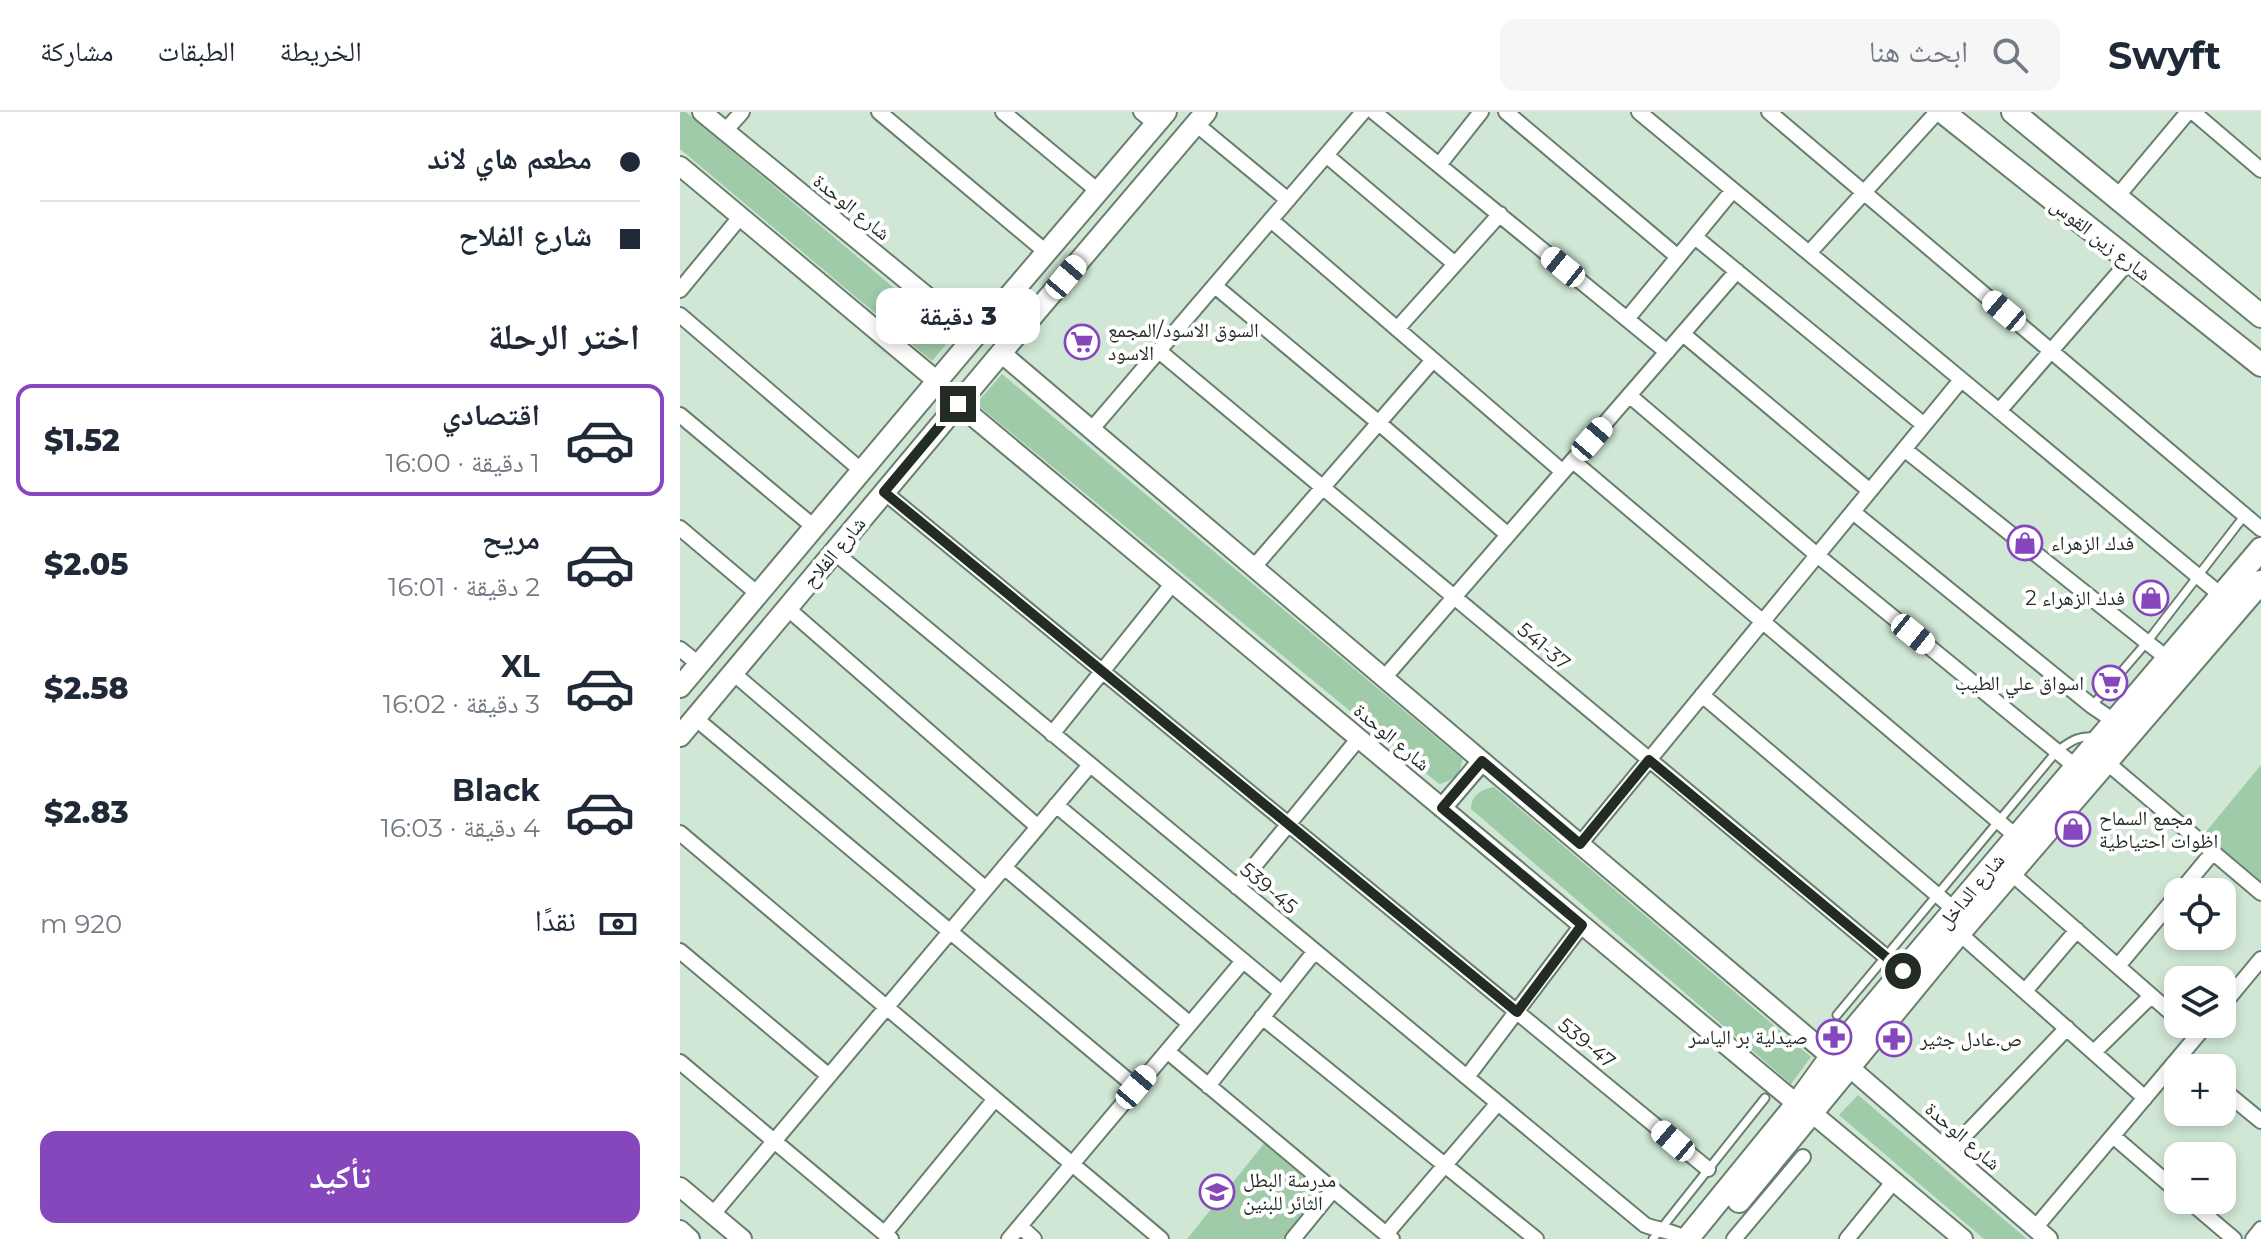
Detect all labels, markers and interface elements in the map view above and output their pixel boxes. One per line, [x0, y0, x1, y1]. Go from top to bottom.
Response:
search box [1500, 19, 2060, 91]
text: Swyft [2108, 32, 2221, 79]
text: ابحث هنا [1869, 33, 1968, 70]
icon: search [1988, 33, 2032, 77]
text: مشاركة [40, 34, 114, 68]
text: الطبقات [158, 34, 235, 68]
text: الخريطة [279, 34, 362, 68]
text: مطعم هاي لاند [427, 140, 592, 177]
street label: شارع الوحدة [808, 169, 895, 246]
street label: شارع زين القوس [2045, 192, 2156, 287]
text: شارع الفلاح [458, 217, 592, 254]
car [1537, 243, 1589, 291]
car [1041, 251, 1091, 303]
car [1978, 286, 2030, 336]
callout: 3 دقيقة [876, 288, 1040, 344]
text: 3 دقيقة [919, 300, 997, 332]
text: اختر الرحلة [488, 314, 640, 358]
place label: السوق الاسود/المجمع الاسود [1108, 318, 1259, 365]
supermarket icon: السوق الاسود/المجمع الاسود [1063, 323, 1101, 361]
route end [940, 386, 976, 422]
text: اقتصادي [442, 396, 540, 433]
icon: car [564, 404, 636, 476]
car [1567, 413, 1617, 465]
text: $1.52 [44, 422, 120, 459]
text: 1 دقيقة · 16:00 [386, 447, 540, 479]
street label: شارع الفلاح [798, 512, 871, 593]
text: مريح [482, 520, 540, 557]
shop icon: فدك الزهراء [2006, 524, 2044, 562]
icon: car [564, 528, 636, 600]
place label: فدك الزهراء [2051, 531, 2134, 555]
text: $2.05 [44, 546, 129, 583]
text: 2 دقيقة · 16:01 [388, 571, 540, 603]
shop icon: فدك الزهراء 2 [2132, 579, 2170, 617]
place label: فدك الزهراء 2 [2025, 586, 2125, 610]
car [1887, 610, 1939, 658]
street label: 541-37 [1513, 617, 1575, 675]
text: XL [501, 648, 540, 685]
icon: car [564, 652, 636, 724]
supermarket icon: اسواق علي الطيب [2091, 664, 2129, 702]
text: $2.58 [44, 670, 128, 707]
place label: اسواق علي الطيب [1955, 671, 2084, 699]
text: 3 دقيقة · 16:02 [383, 688, 540, 720]
street label: شارع الوحدة [1348, 698, 1435, 777]
text: Black [452, 772, 540, 809]
icon: car [564, 776, 636, 848]
text: $2.83 [44, 794, 129, 831]
place label: مجمع السماح اظوات احتياطية [2099, 806, 2218, 853]
shop icon: مجمع السماح اظوات احتياطية [2054, 810, 2092, 848]
text: 4 دقيقة · 16:03 [381, 812, 540, 844]
street label: شارع الداخل [1933, 848, 2010, 934]
street label: 539-45 [1236, 857, 1302, 919]
map controls [2164, 878, 2236, 1214]
button: locate [2164, 878, 2236, 950]
text: نقدًا [535, 902, 576, 939]
icon: cash [596, 902, 640, 946]
text: 920 m [40, 908, 122, 940]
route start [1885, 953, 1921, 989]
button: layers [2164, 966, 2236, 1038]
street label: 539-47 [1554, 1013, 1620, 1073]
pharmacy icon: صيدلية بر الياسر [1815, 1018, 1853, 1056]
pharmacy icon: ص.عادل جثير [1875, 1020, 1913, 1058]
place label: صيدلية بر الياسر [1688, 1025, 1808, 1049]
place label: ص.عادل جثير [1919, 1027, 2022, 1051]
button: + [2164, 1054, 2236, 1126]
car [1111, 1061, 1161, 1113]
street label: شارع الوحدة [1920, 1097, 2006, 1176]
car [1647, 1116, 1699, 1166]
button: تأكيد [40, 1131, 640, 1223]
button: − [2164, 1142, 2236, 1214]
place label: مدرسة البطل الثائر للبنين [1243, 1168, 1336, 1215]
school or university icon: مدرسة البطل الثائر للبنين [1198, 1173, 1236, 1211]

